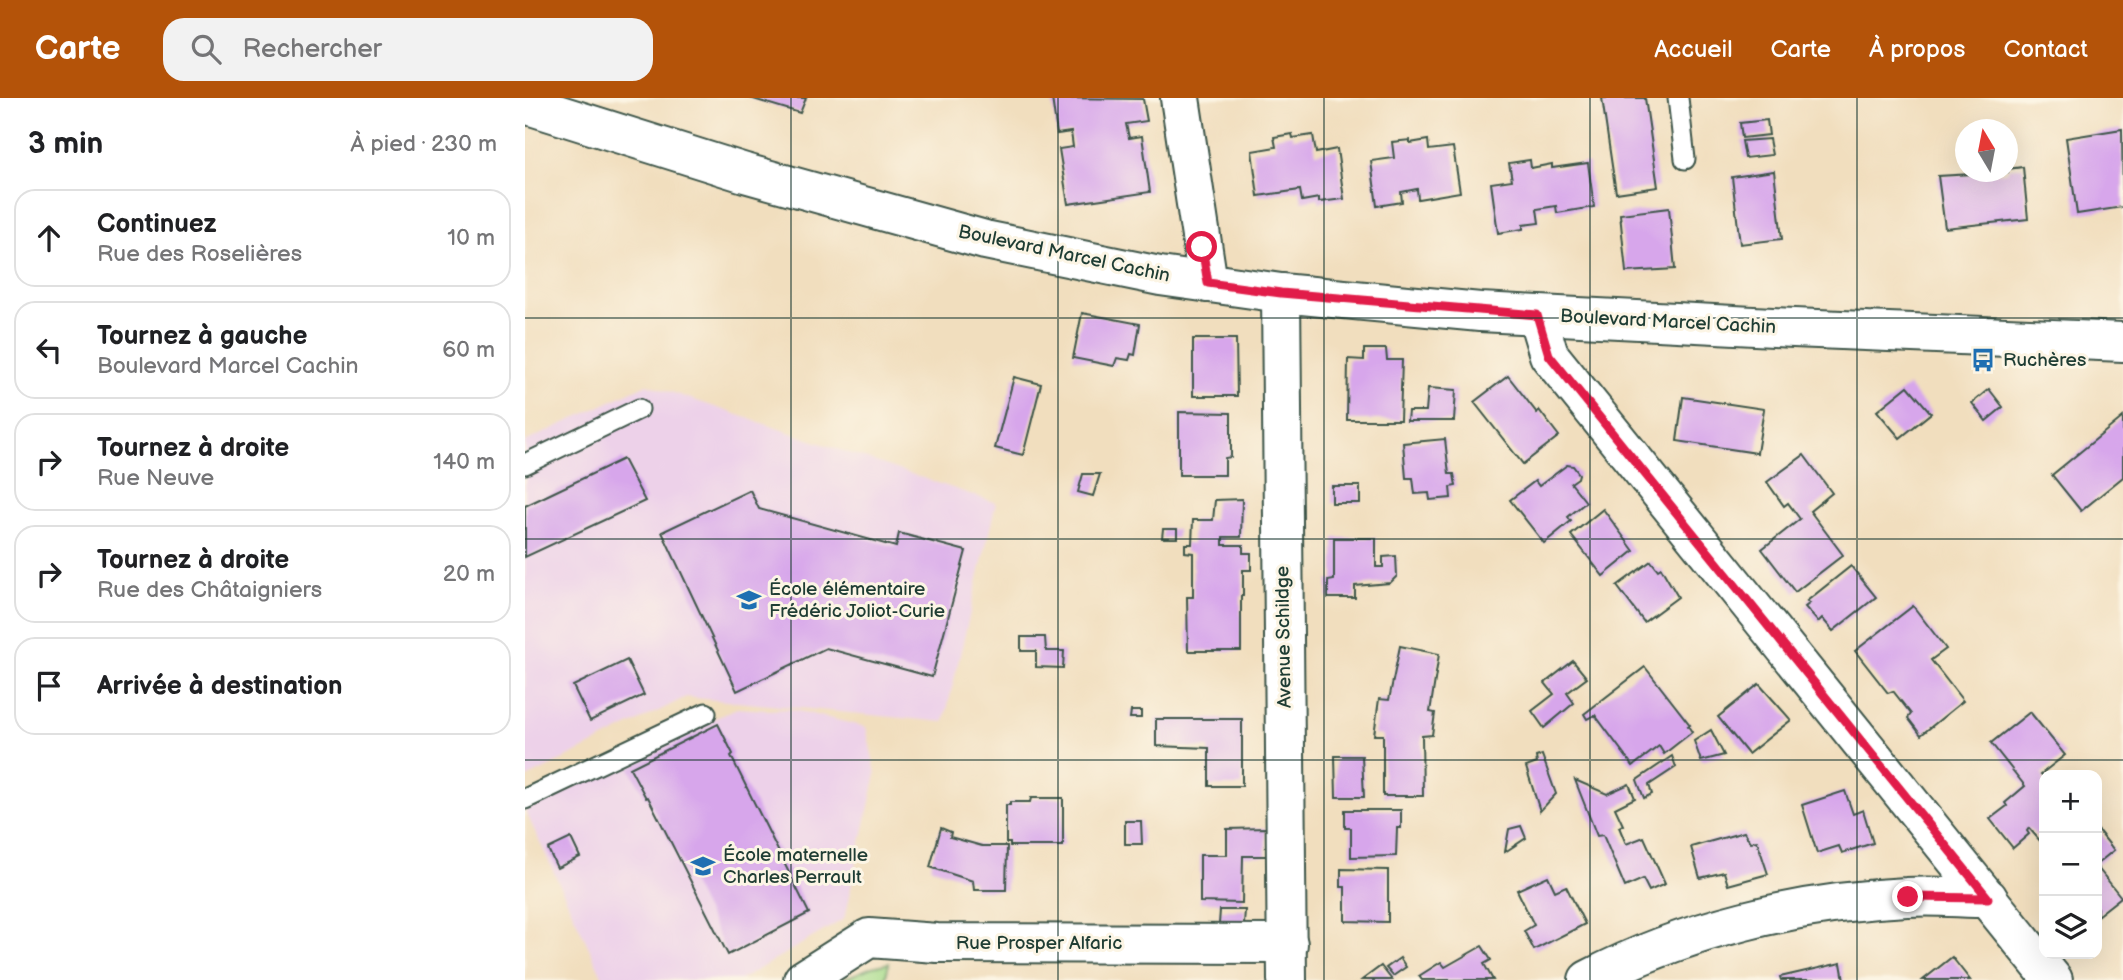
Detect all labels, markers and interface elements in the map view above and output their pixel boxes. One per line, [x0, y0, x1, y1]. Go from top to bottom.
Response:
search box [163, 18, 653, 81]
text: Carte [35, 29, 121, 69]
icon: search [187, 30, 225, 68]
text: Rechercher [243, 34, 382, 65]
text: Accueil [1654, 35, 1733, 64]
text: Carte [1771, 35, 1831, 64]
text: À propos [1869, 35, 1965, 64]
text: Contact [2003, 35, 2088, 64]
north arrow [1955, 119, 2018, 182]
text: 3 min [28, 126, 103, 162]
text: À pied · 230 m [350, 130, 497, 158]
text: Continuez [97, 209, 217, 240]
icon: ahead [30, 219, 68, 257]
street label: Boulevard Marcel Cachin [956, 220, 1172, 288]
text: 10 m [447, 224, 495, 252]
route start [1186, 231, 1217, 262]
text: Rue des Roselières [97, 240, 302, 268]
street label: Boulevard Marcel Cachin [1560, 305, 1776, 339]
text: Tournez à gauche [97, 321, 308, 352]
icon: left [30, 331, 68, 369]
text: 60 m [442, 336, 495, 364]
bus stop icon: Ruchères [1969, 346, 1997, 374]
place label: Ruchères [2003, 349, 2086, 372]
text: Boulevard Marcel Cachin [97, 352, 359, 380]
text: Tournez à droite [97, 433, 289, 464]
icon: right [30, 443, 68, 481]
text: 140 m [433, 448, 495, 476]
text: Rue Neuve [97, 464, 214, 492]
text: Tournez à droite [97, 545, 289, 576]
icon: right [30, 555, 68, 593]
text: 20 m [443, 560, 495, 588]
street label: Avenue Schildge [1271, 566, 1297, 708]
text: Rue des Châtaigniers [97, 576, 322, 604]
place label: École élémentaire Frédéric Joliot-Curie [769, 577, 945, 623]
school or university icon: École élémentaire Frédéric Joliot-Curie [735, 586, 763, 614]
icon: arrive [30, 667, 68, 705]
text: Arrivée à destination [97, 671, 343, 702]
map controls [2039, 770, 2102, 959]
button: + [2039, 770, 2102, 833]
button: − [2039, 833, 2102, 896]
place label: École maternelle Charles Perrault [723, 843, 868, 889]
school or university icon: École maternelle Charles Perrault [689, 852, 717, 880]
route end [1892, 881, 1923, 912]
button: layers [2039, 896, 2102, 959]
street label: Rue Prosper Alfaric [956, 932, 1122, 955]

